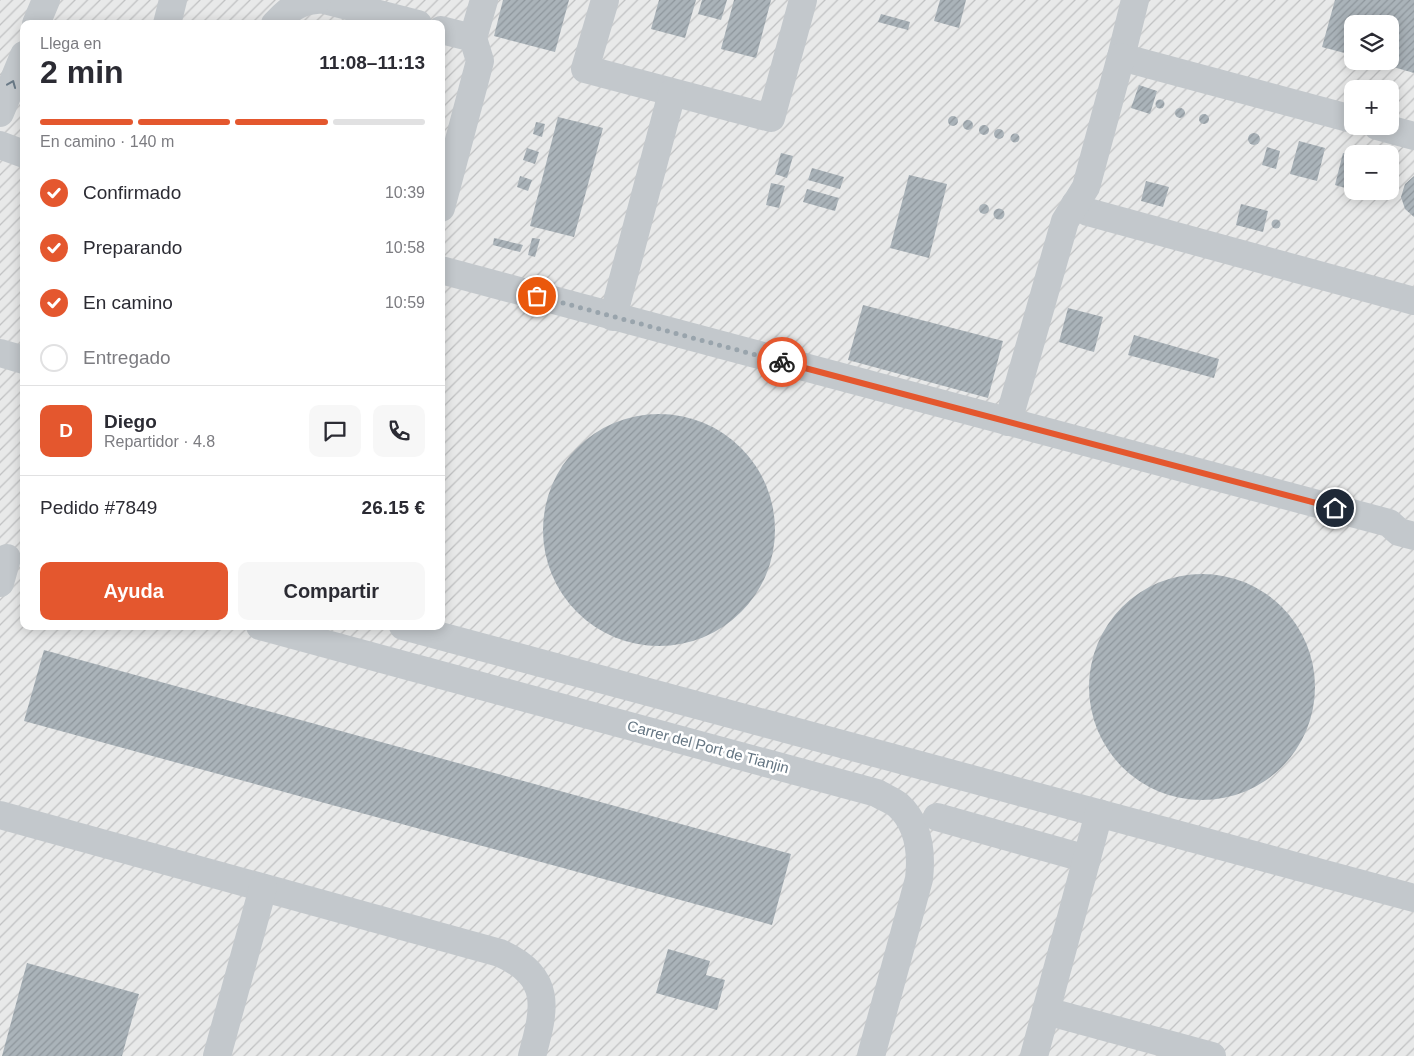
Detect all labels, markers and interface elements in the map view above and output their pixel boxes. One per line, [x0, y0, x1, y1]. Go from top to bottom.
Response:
map controls [1344, 15, 1399, 200]
button: layers [1344, 15, 1399, 70]
text: Llega en [40, 35, 101, 52]
text: 11:08–11:13 [319, 52, 425, 73]
text: 2 min [40, 54, 124, 90]
one-way arrow [6, 80, 16, 89]
button: + [1344, 80, 1399, 135]
text: En camino · 140 m [40, 133, 174, 150]
button: − [1344, 145, 1399, 200]
icon: check [40, 179, 68, 207]
text: Confirmado [83, 182, 181, 203]
text: 10:39 [385, 184, 425, 201]
icon: check [40, 234, 68, 262]
text: Preparando [83, 237, 182, 258]
text: 10:58 [385, 239, 425, 256]
pin [516, 275, 558, 317]
icon: bag [523, 282, 551, 310]
icon: check [40, 289, 68, 317]
text: En camino [83, 292, 173, 313]
text: 10:59 [385, 294, 425, 311]
courier [757, 337, 807, 387]
text: Entregado [83, 347, 171, 368]
icon: bike [768, 348, 796, 376]
button: chat [309, 405, 361, 457]
button: phone [373, 405, 425, 457]
text: Diego [104, 411, 157, 432]
text: D [59, 420, 73, 441]
text: Repartidor · 4.8 [104, 433, 215, 450]
pin [1314, 487, 1356, 529]
icon: home [1321, 494, 1349, 522]
text: Pedido #7849 [40, 497, 157, 518]
text: 26.15 € [362, 497, 425, 518]
button: Ayuda [40, 562, 228, 620]
button: Compartir [238, 562, 425, 620]
street label: Carrer del Port de Tianjin [625, 717, 791, 776]

